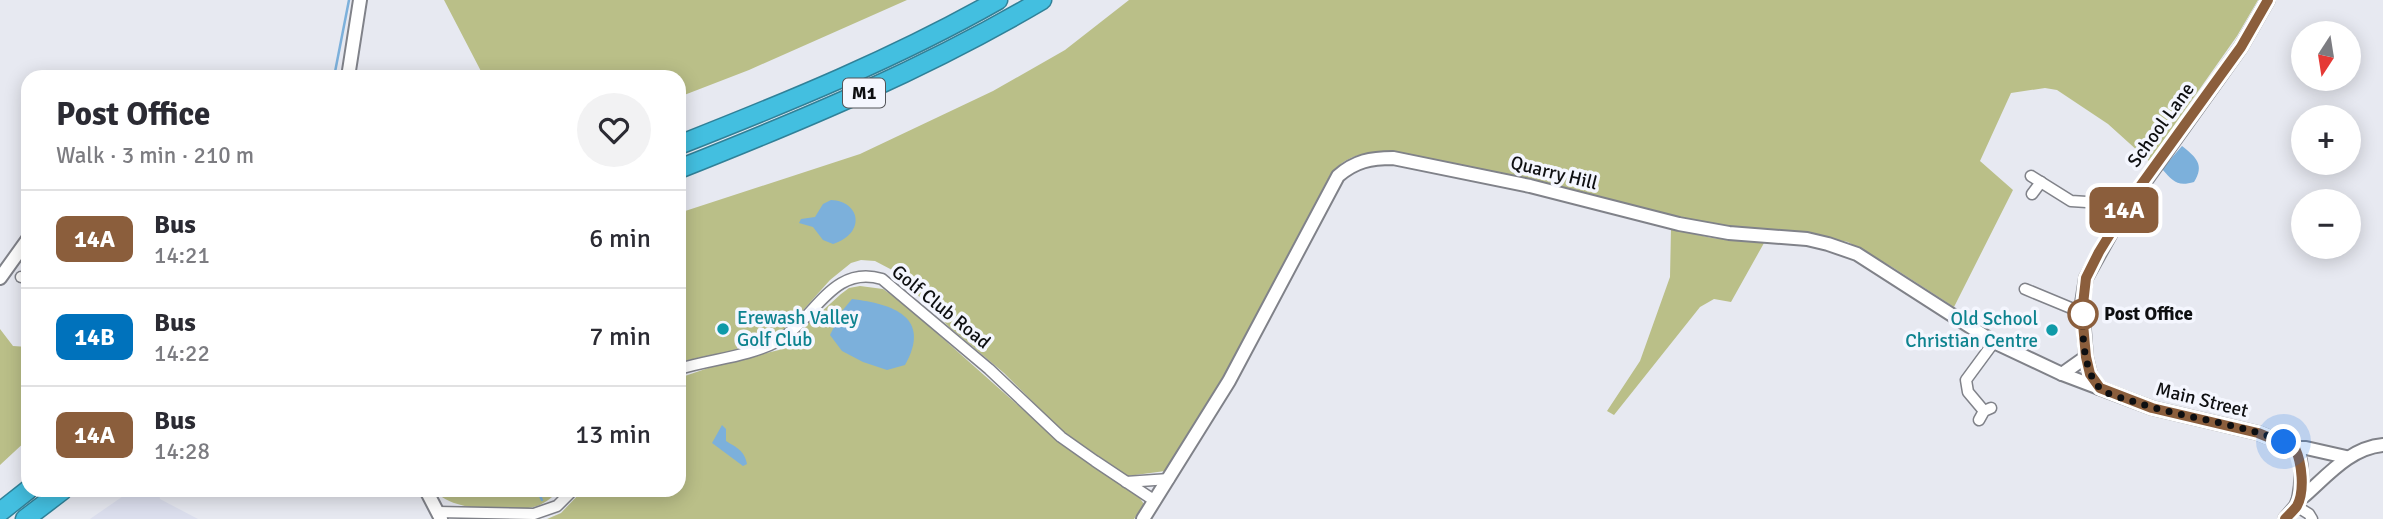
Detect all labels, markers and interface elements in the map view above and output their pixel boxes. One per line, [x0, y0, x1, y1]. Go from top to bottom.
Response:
north arrow [2291, 21, 2361, 91]
map controls [2291, 21, 2361, 259]
road number: M1 [843, 78, 885, 108]
street label: School Lane [2122, 78, 2200, 172]
button: heart [577, 93, 651, 167]
text: Post Office [56, 94, 210, 135]
button: + [2291, 105, 2361, 175]
text: Walk · 3 min · 210 m [56, 141, 254, 170]
street label: Quarry Hill [1508, 151, 1600, 195]
line badge: 14A [2084, 187, 2164, 233]
button: − [2291, 189, 2361, 259]
text: 14A [2103, 195, 2145, 225]
text: Bus [154, 209, 196, 241]
text: 6 min [589, 223, 651, 255]
text: 14A [74, 224, 115, 254]
text: 14:21 [154, 241, 210, 270]
street label: Golf Club Road [887, 260, 995, 354]
marker: Post Office [2068, 299, 2098, 329]
place label: Post Office [2104, 302, 2193, 326]
place label: Erewash Valley Golf Club [737, 306, 859, 352]
text: Bus [154, 307, 196, 339]
place label: Old School Christian Centre [1905, 307, 2038, 353]
text: 7 min [589, 321, 651, 353]
marker: Erewash Valley Golf Club [715, 321, 731, 337]
text: 14B [74, 322, 115, 352]
marker: Old School Christian Centre [2044, 322, 2060, 338]
text: 14:22 [154, 339, 210, 368]
street label: Main Street [2153, 377, 2251, 423]
text: Bus [154, 405, 196, 437]
text: 13 min [575, 419, 651, 451]
text: 14A [74, 420, 115, 450]
your location [2266, 424, 2301, 459]
text: 14:28 [154, 437, 210, 466]

